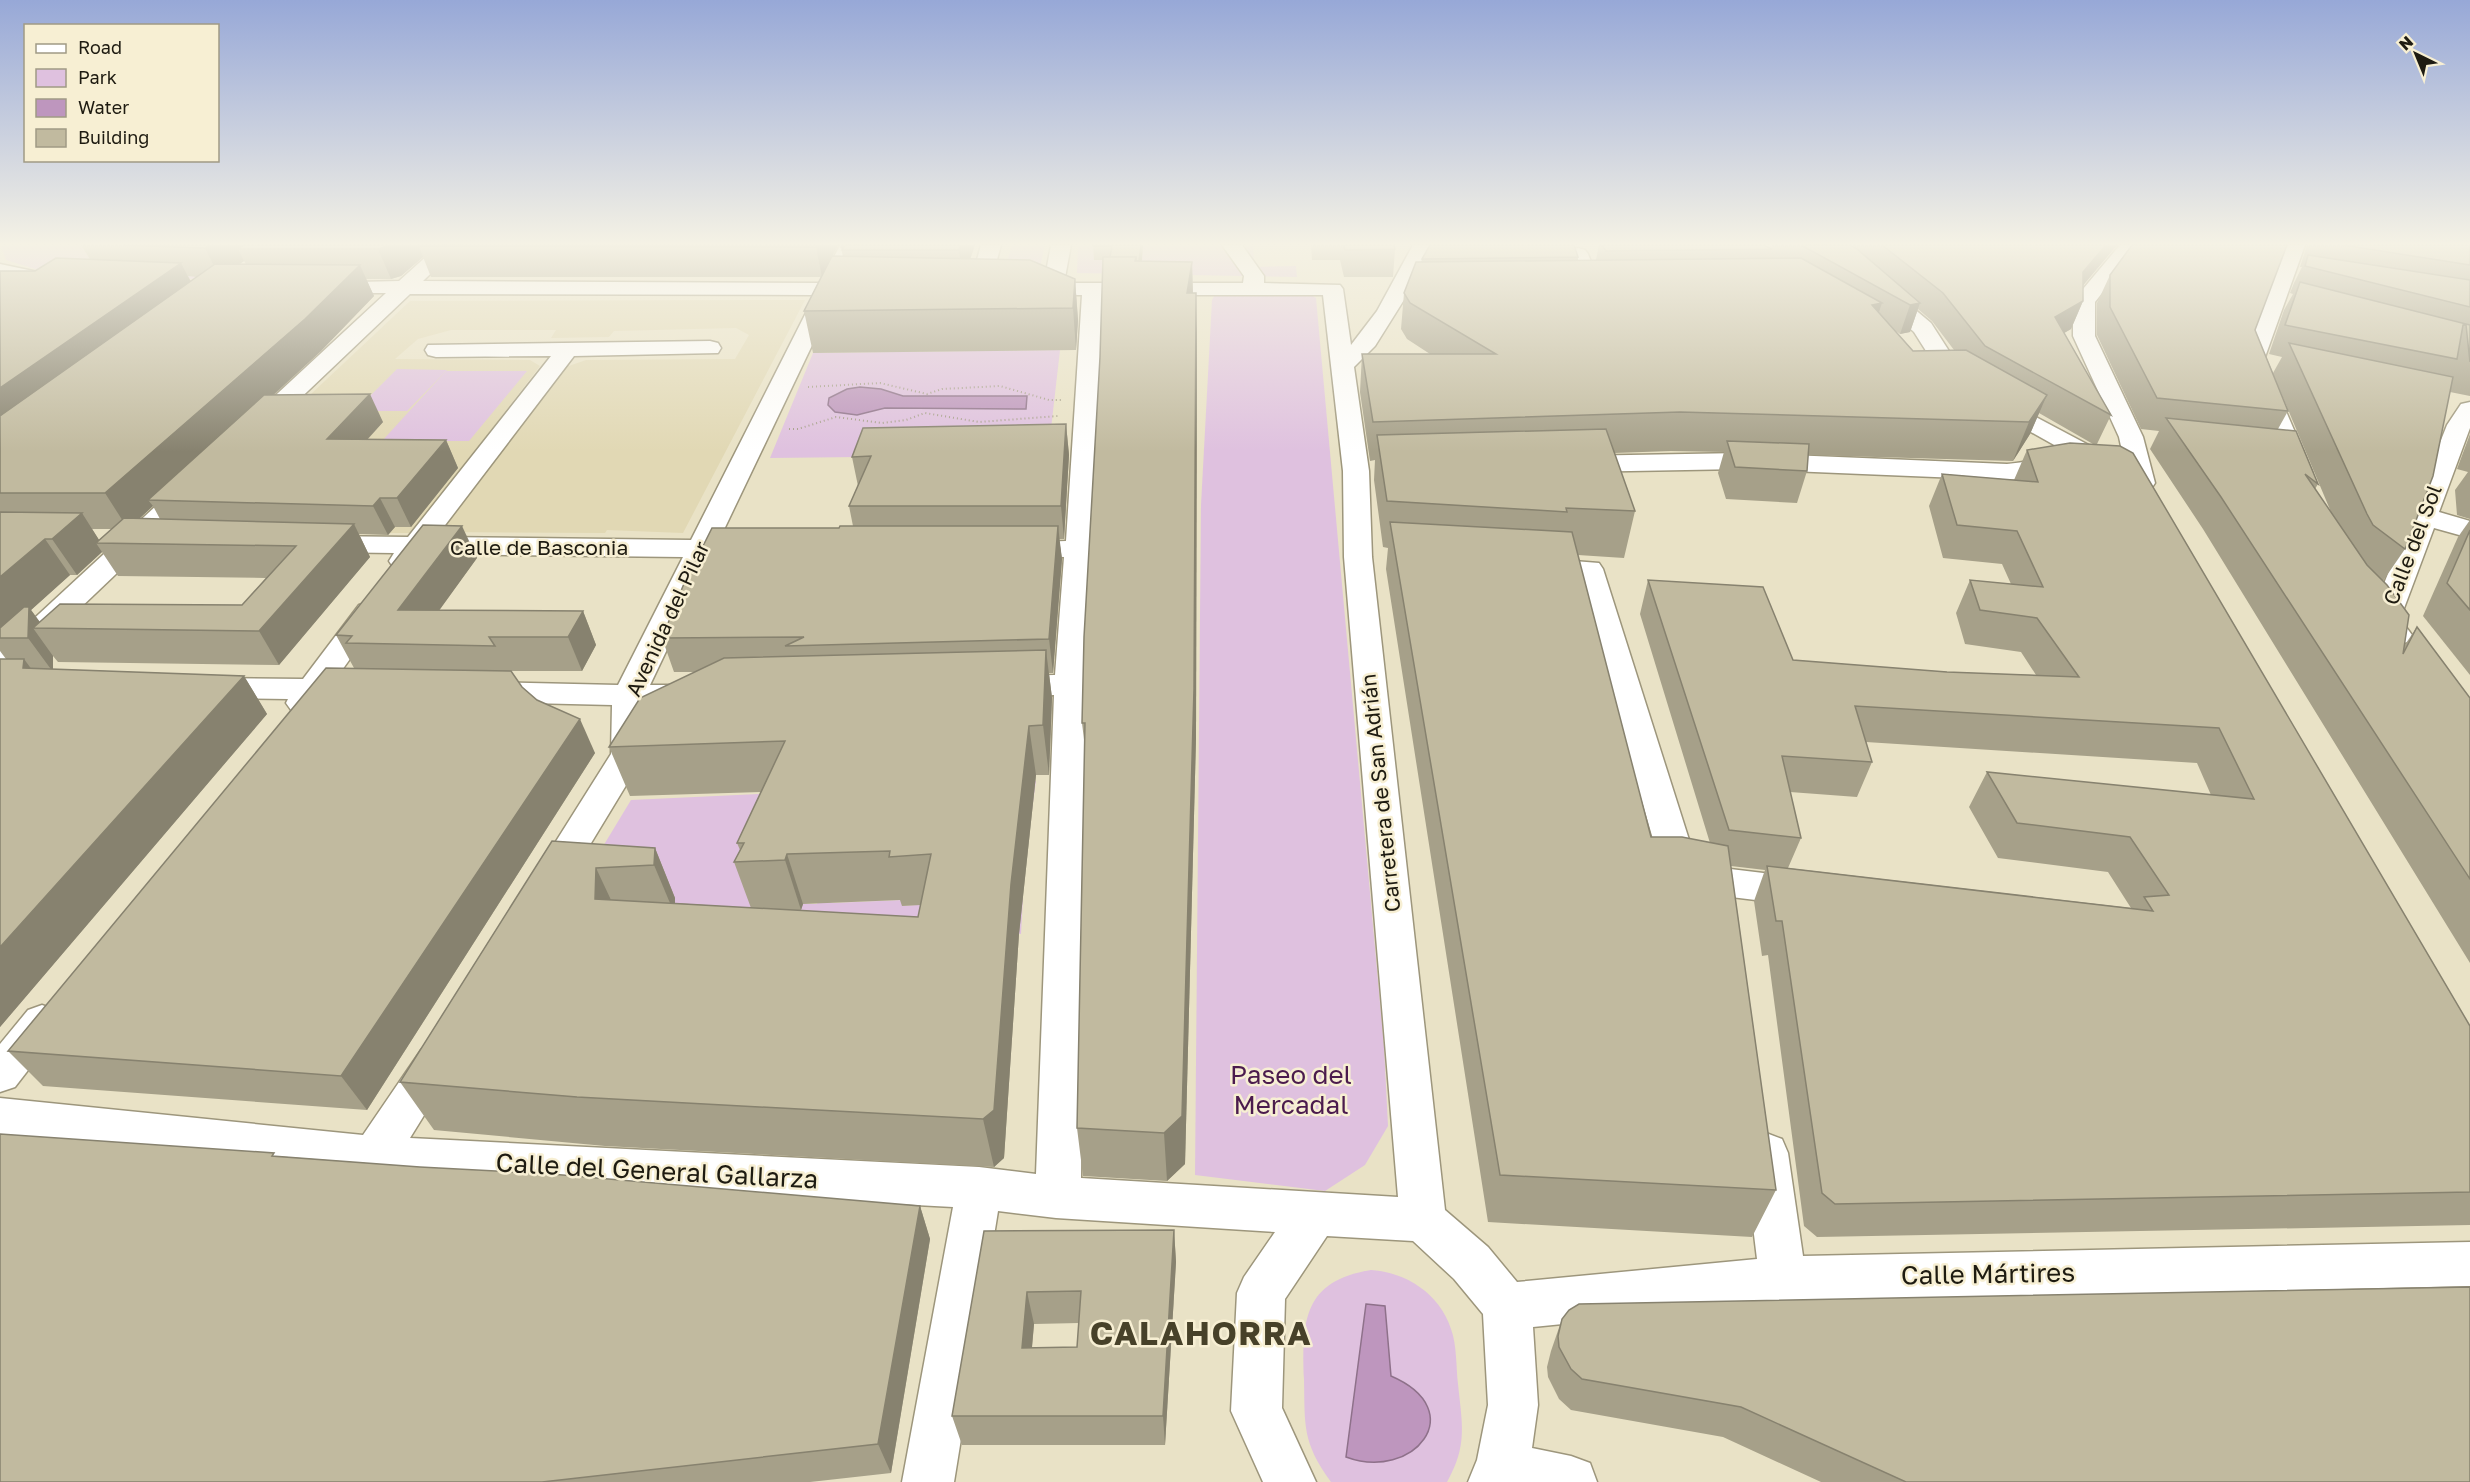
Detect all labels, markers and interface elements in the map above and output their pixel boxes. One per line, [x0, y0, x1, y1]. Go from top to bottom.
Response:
legend [24, 24, 219, 162]
north arrow [2386, 24, 2446, 84]
text: N [2394, 32, 2417, 54]
text: Road [78, 36, 122, 58]
text: Park [78, 66, 117, 88]
text: Water [78, 96, 129, 118]
text: Building [78, 126, 149, 148]
street label: Calle del Sol [2377, 481, 2447, 608]
street label: Calle de Basconia [450, 534, 628, 560]
street label: Avenida del Pilar [620, 537, 714, 700]
street label: Carretera de San Adrián [1355, 673, 1405, 913]
park label: Paseo del Mercadal [1230, 1059, 1352, 1120]
street label: Calle del General Gallarza [495, 1147, 819, 1194]
street label: Calle Mártires [1901, 1256, 2075, 1291]
district label: CALAHORRA [1090, 1313, 1312, 1352]

